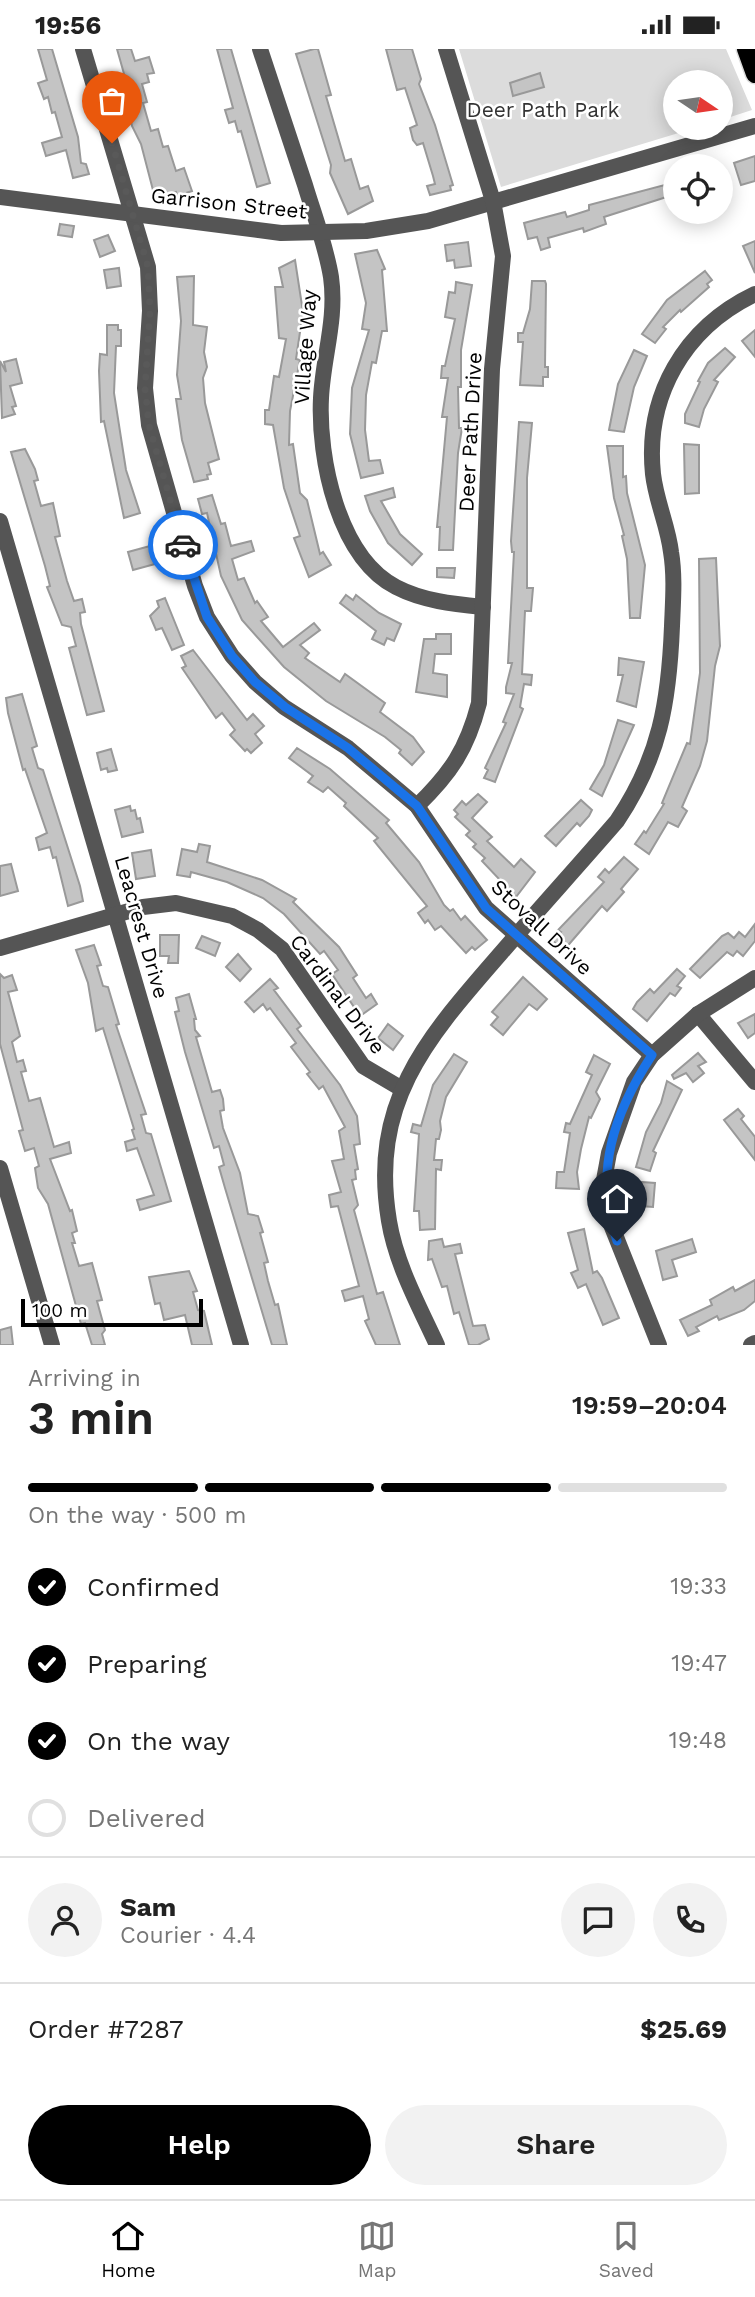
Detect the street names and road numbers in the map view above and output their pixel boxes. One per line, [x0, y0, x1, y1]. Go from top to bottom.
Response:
street label: Garrison Street [150, 182, 308, 224]
street label: Village Way [289, 288, 322, 405]
street label: Deer Path Drive [453, 351, 487, 513]
street label: Leacrest Drive [110, 853, 174, 1001]
street label: Stovall Drive [486, 874, 598, 980]
street label: Cardinal Drive [285, 929, 391, 1059]

